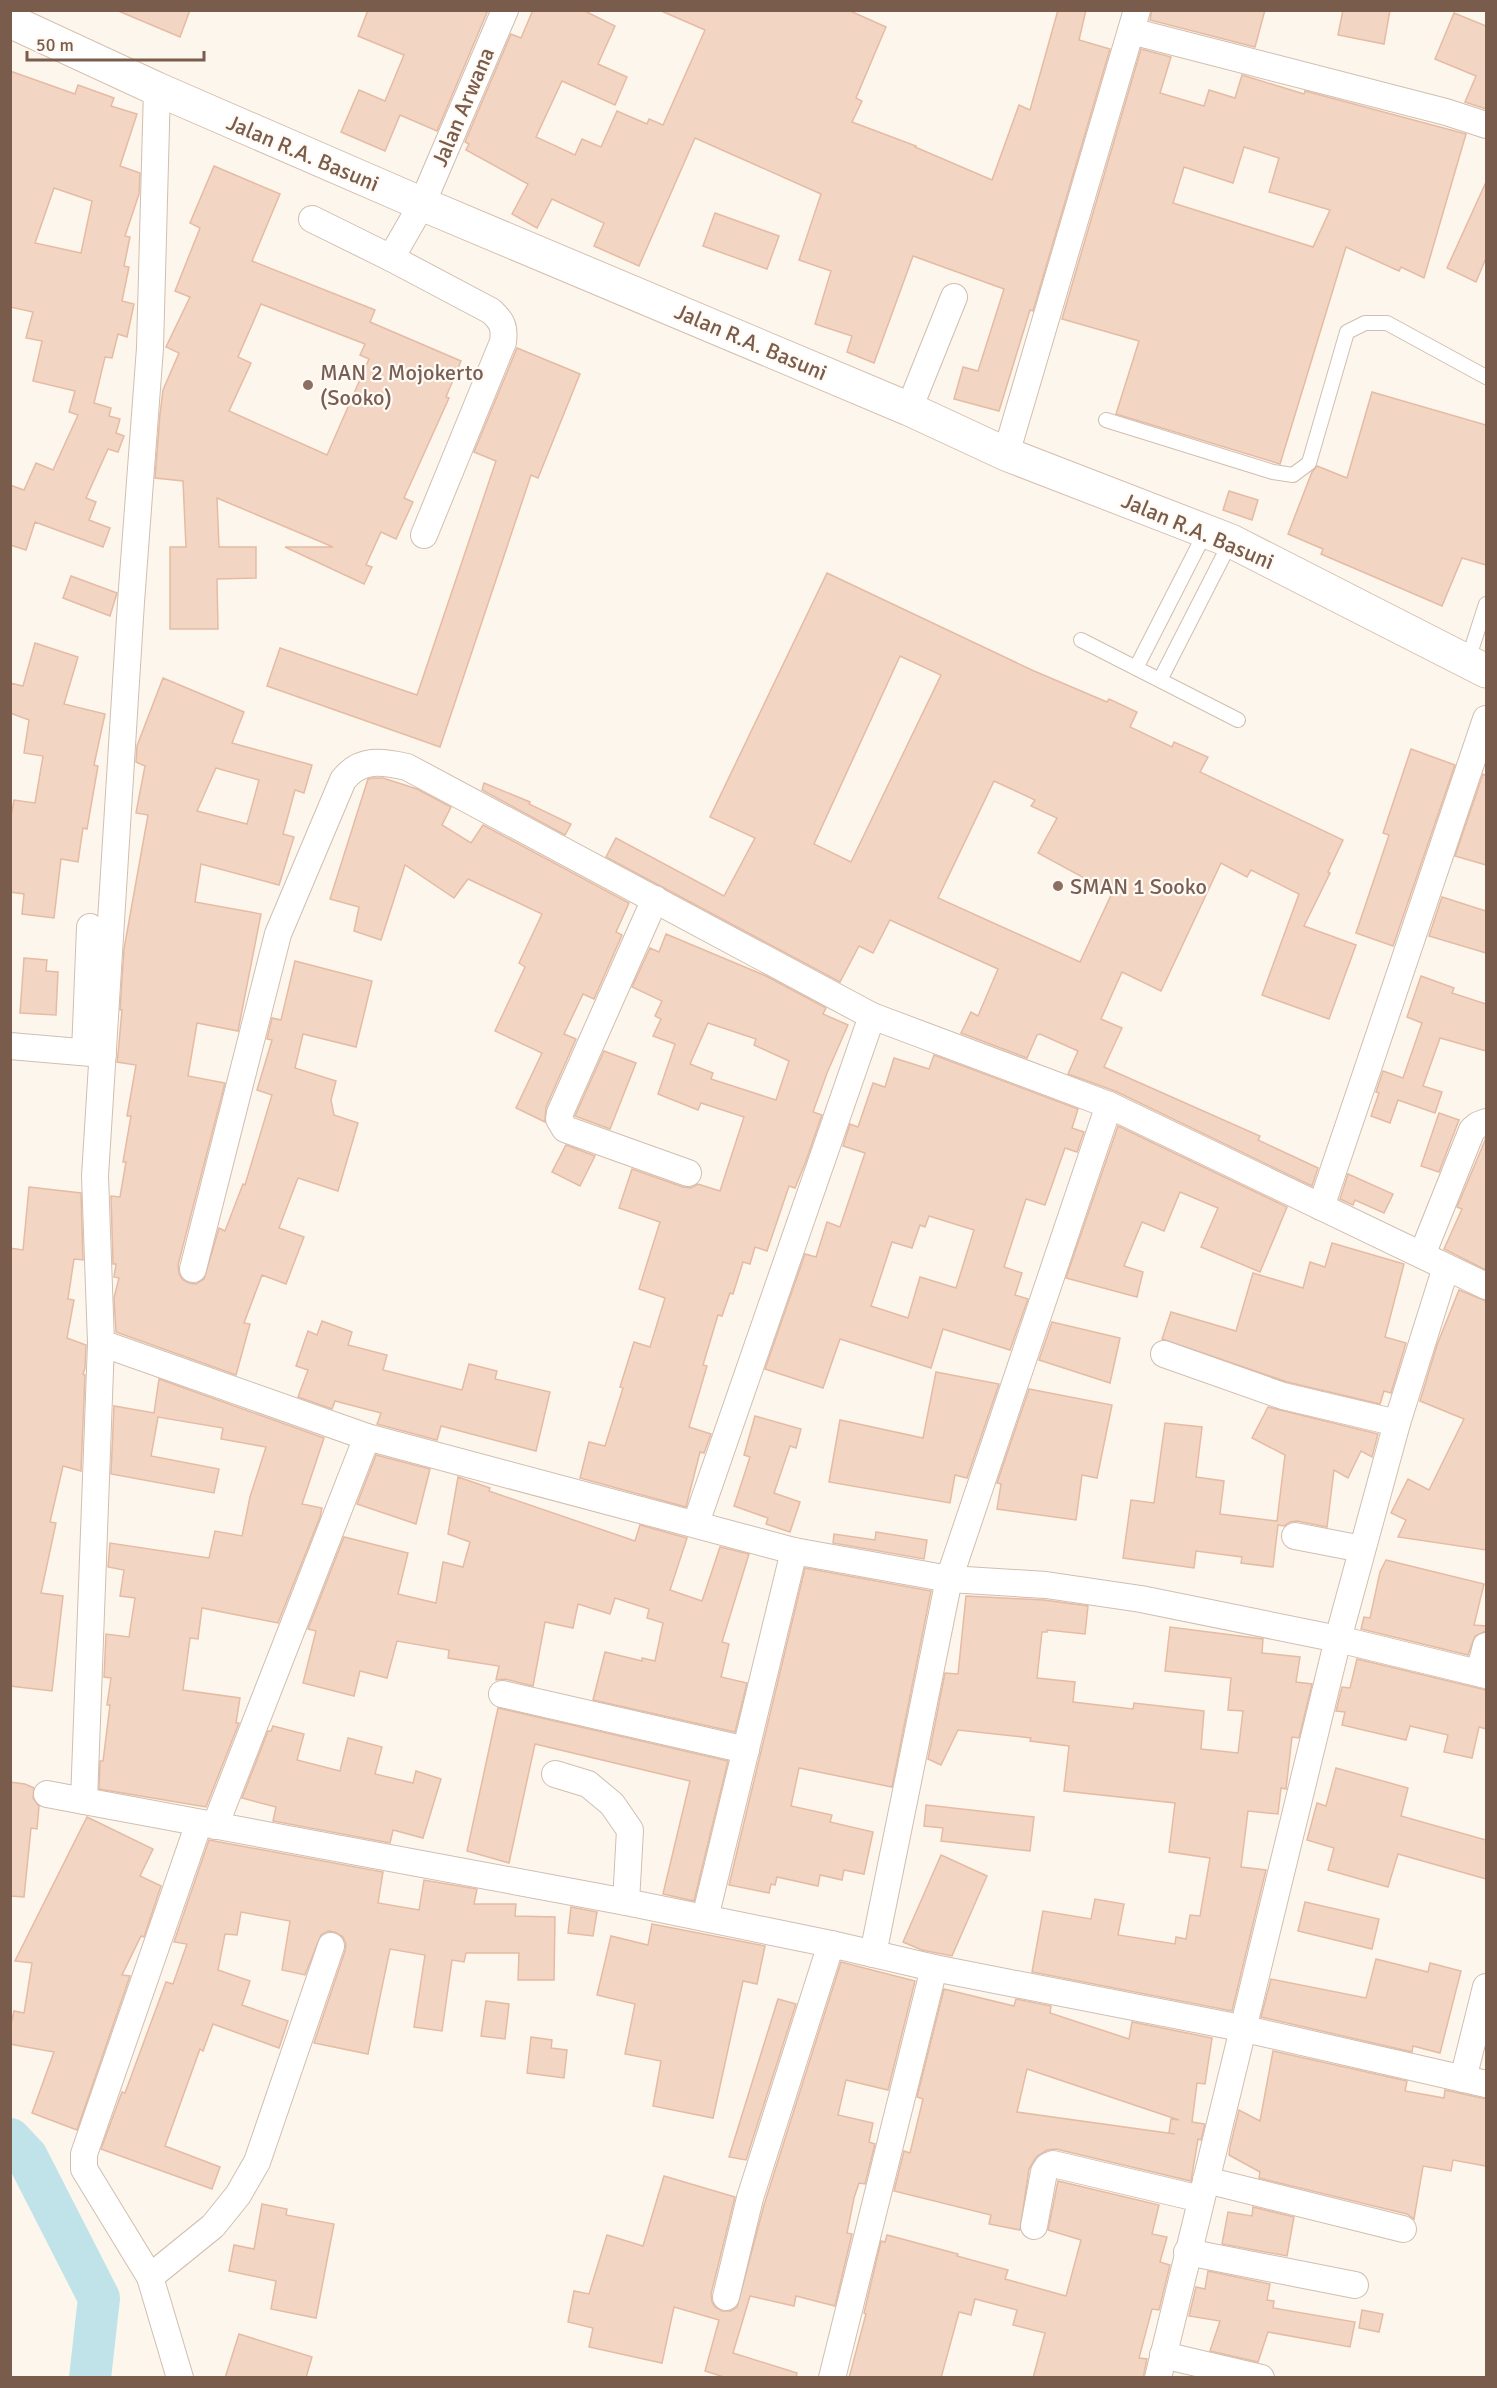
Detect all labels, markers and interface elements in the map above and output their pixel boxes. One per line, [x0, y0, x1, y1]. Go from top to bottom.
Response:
scale bar [27, 24, 204, 62]
text: 50 m [36, 34, 74, 56]
street label: Jalan Arwana [426, 43, 500, 171]
street label: Jalan R.A. Basuni [223, 109, 383, 197]
street label: Jalan R.A. Basuni [671, 298, 831, 386]
place label: MAN 2 Mojokerto (Sooko) [320, 359, 484, 411]
marker: MAN 2 Mojokerto (Sooko) [301, 378, 315, 392]
street label: Jalan R.A. Basuni [1118, 487, 1278, 575]
place label: SMAN 1 Sooko [1070, 873, 1207, 900]
marker: SMAN 1 Sooko [1051, 879, 1065, 893]

